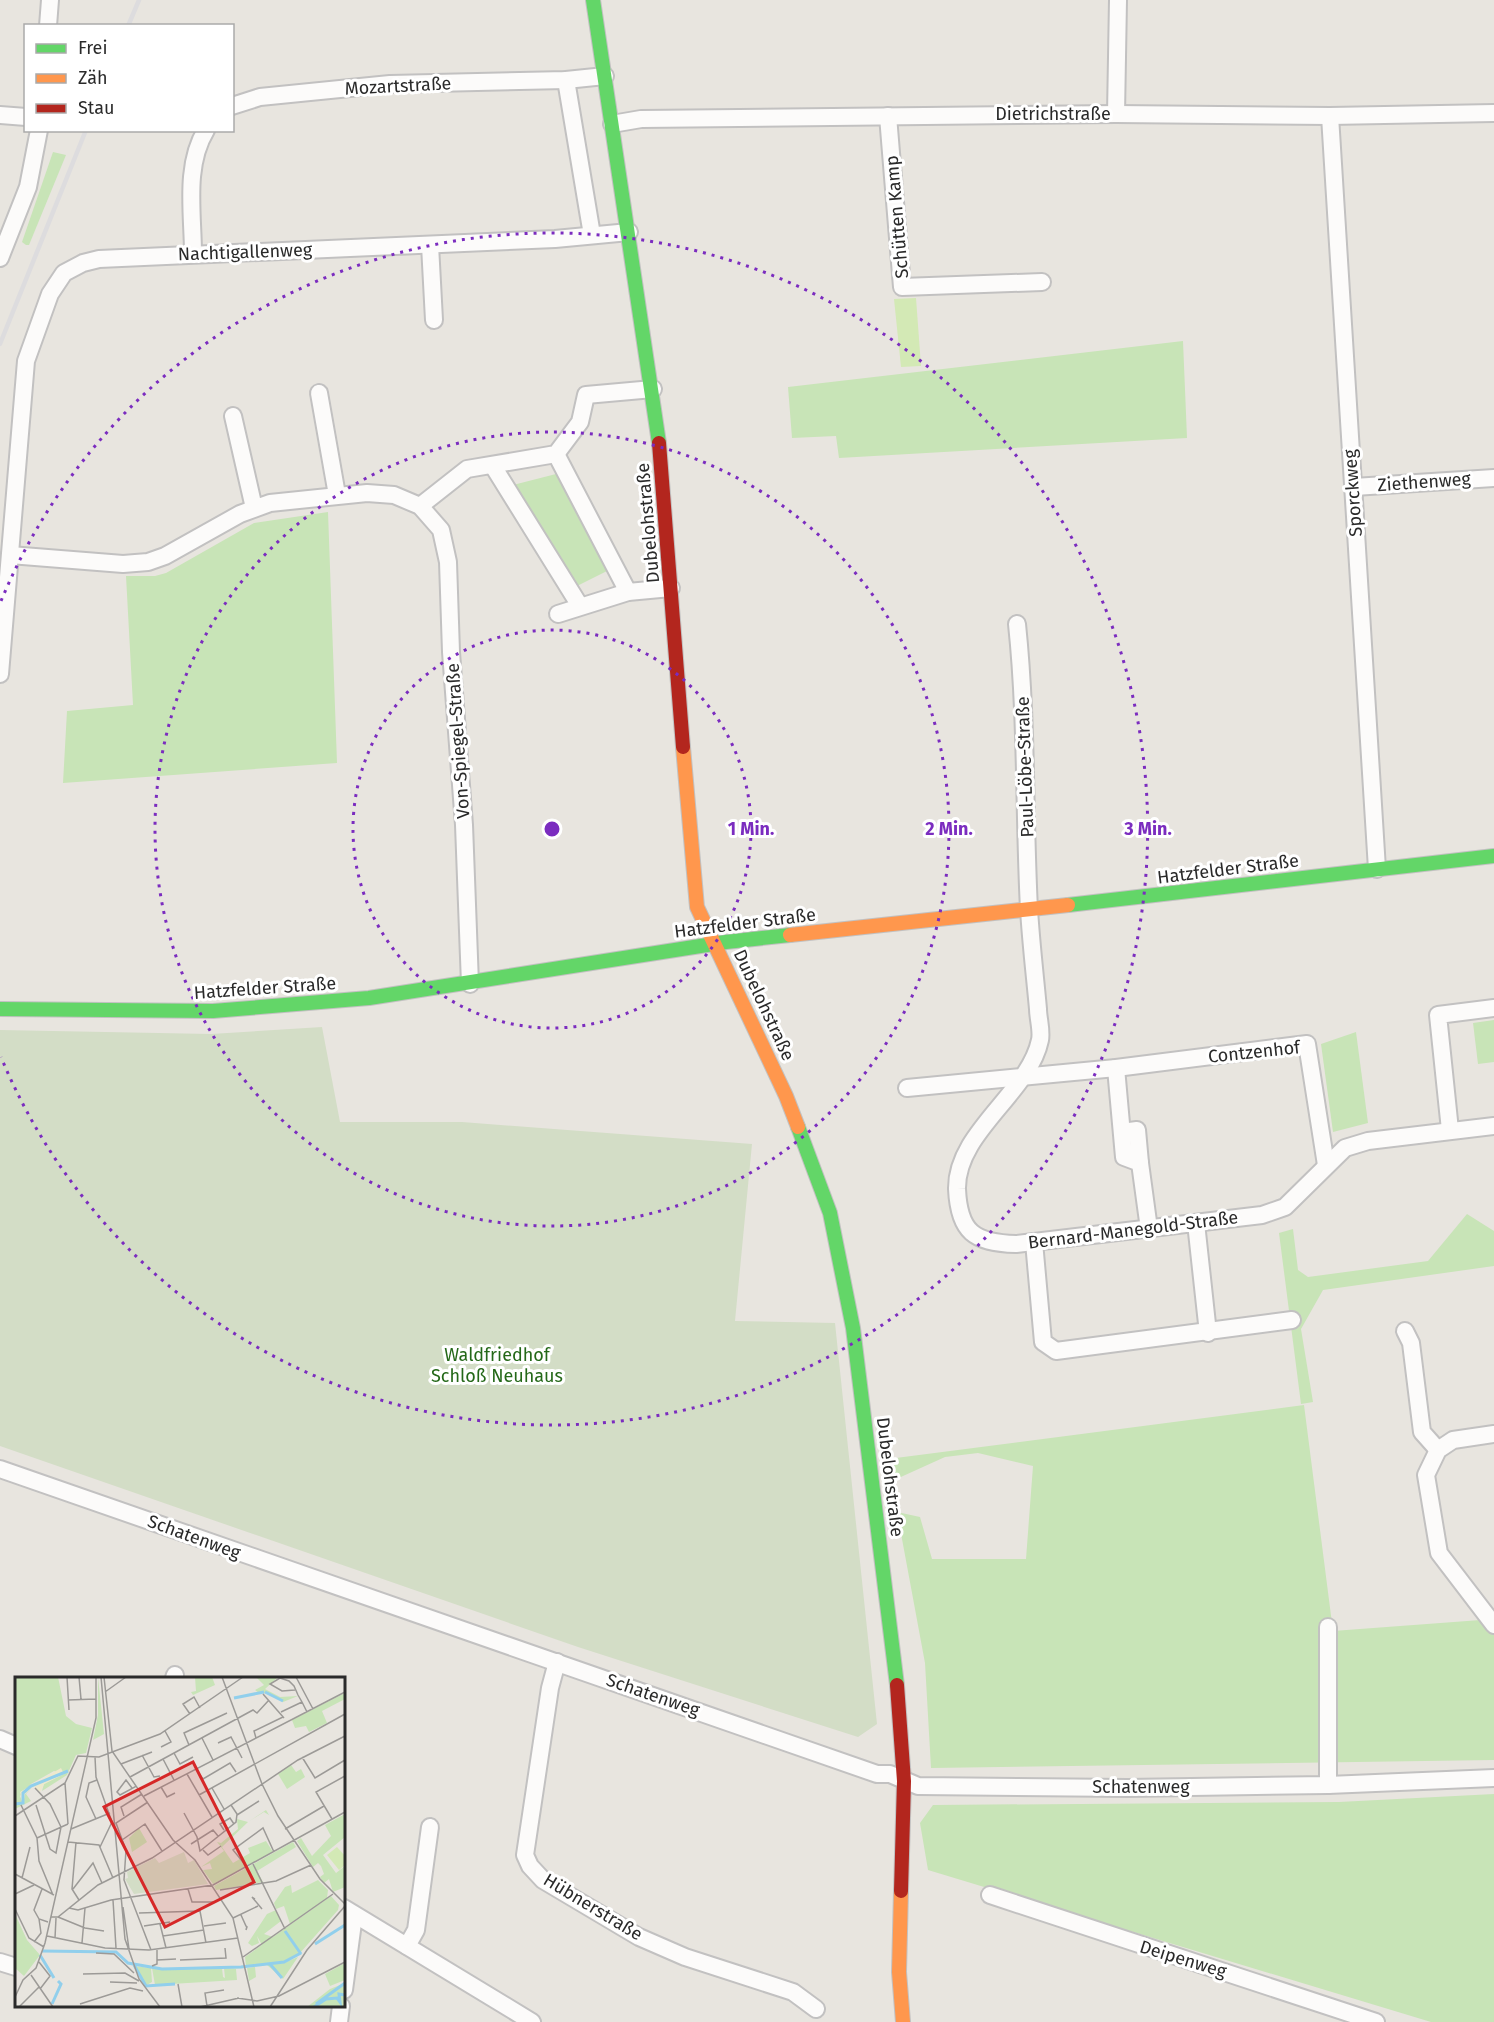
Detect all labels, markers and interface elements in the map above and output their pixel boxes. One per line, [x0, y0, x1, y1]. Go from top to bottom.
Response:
legend [24, 24, 234, 132]
text: Frei [78, 37, 108, 59]
text: Zäh [78, 67, 107, 89]
street label: Mozartstraße [344, 72, 452, 100]
text: Stau [78, 97, 114, 119]
street label: Dietrichstraße [995, 103, 1111, 125]
street label: Schütten Kamp [881, 154, 913, 280]
street label: Nachtigallenweg [177, 239, 313, 265]
street label: Sporckweg [1339, 448, 1367, 537]
street label: Dubelohstraße [632, 462, 664, 584]
street label: Ziethenweg [1376, 468, 1472, 496]
street label: Von-Spiegel-Straße [442, 662, 474, 820]
street label: Paul-Löbe-Straße [1012, 696, 1038, 838]
text: 1 Min. [728, 818, 774, 840]
text: 2 Min. [925, 818, 973, 840]
text: 3 Min. [1123, 818, 1172, 840]
centre of rings [542, 819, 562, 839]
street label: Hatzfelder Straße [1156, 849, 1300, 889]
street label: Hatzfelder Straße [673, 903, 817, 943]
street label: Dubelohstraße [729, 946, 799, 1064]
street label: Hatzfelder Straße [193, 972, 337, 1004]
street label: Contzenhof [1207, 1036, 1303, 1068]
street label: Bernard-Manegold-Straße [1027, 1206, 1239, 1254]
park label: Waldfriedhof Schloß Neuhaus [431, 1344, 563, 1387]
street label: Dubelohstraße [872, 1416, 908, 1538]
street label: Schatenweg [144, 1510, 244, 1564]
street label: Schatenweg [603, 1669, 703, 1721]
inset map [15, 1677, 345, 2007]
street label: Schatenweg [1092, 1776, 1190, 1798]
street label: Hübnerstraße [539, 1869, 647, 1945]
street label: Deipenweg [1137, 1935, 1230, 1983]

